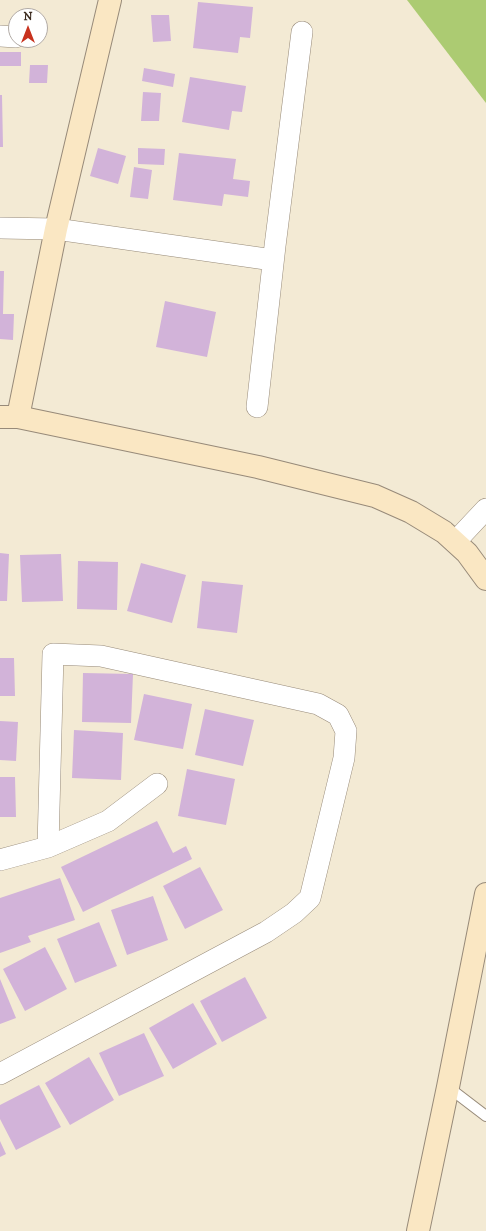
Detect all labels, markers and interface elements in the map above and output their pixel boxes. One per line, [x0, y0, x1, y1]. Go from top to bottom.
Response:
north arrow [8, 8, 48, 48]
text: N [23, 10, 33, 24]

